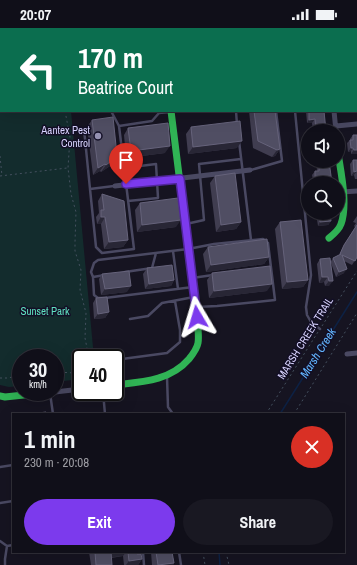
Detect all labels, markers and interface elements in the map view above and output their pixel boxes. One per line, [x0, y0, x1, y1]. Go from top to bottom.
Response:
text: 20:07 [20, 4, 51, 25]
text: 170 m [78, 39, 143, 77]
icon: left [12, 44, 64, 96]
text: Beatrice Court [78, 75, 173, 100]
place label: Aantex Pest Control [40, 123, 90, 150]
map controls [301, 124, 345, 220]
button: sound [301, 124, 345, 168]
marker: Aantex Pest Control [93, 131, 103, 141]
pin [109, 143, 143, 184]
icon: arrive [115, 149, 137, 171]
button: search [301, 176, 345, 220]
street label: MARSH CREEK TRAIL [274, 294, 336, 382]
position arrow [176, 296, 218, 338]
park label: Sunset Park [20, 304, 70, 318]
water label: Marsh Creek [296, 324, 340, 381]
speed limit sign: 40 [72, 349, 124, 401]
text: 30 [29, 356, 47, 383]
text: km/h [29, 378, 47, 391]
text: 1 min [24, 423, 75, 455]
button: close [291, 426, 333, 468]
text: 230 m · 20:08 [24, 454, 89, 471]
button: Exit [24, 499, 175, 545]
button: Share [183, 499, 333, 545]

